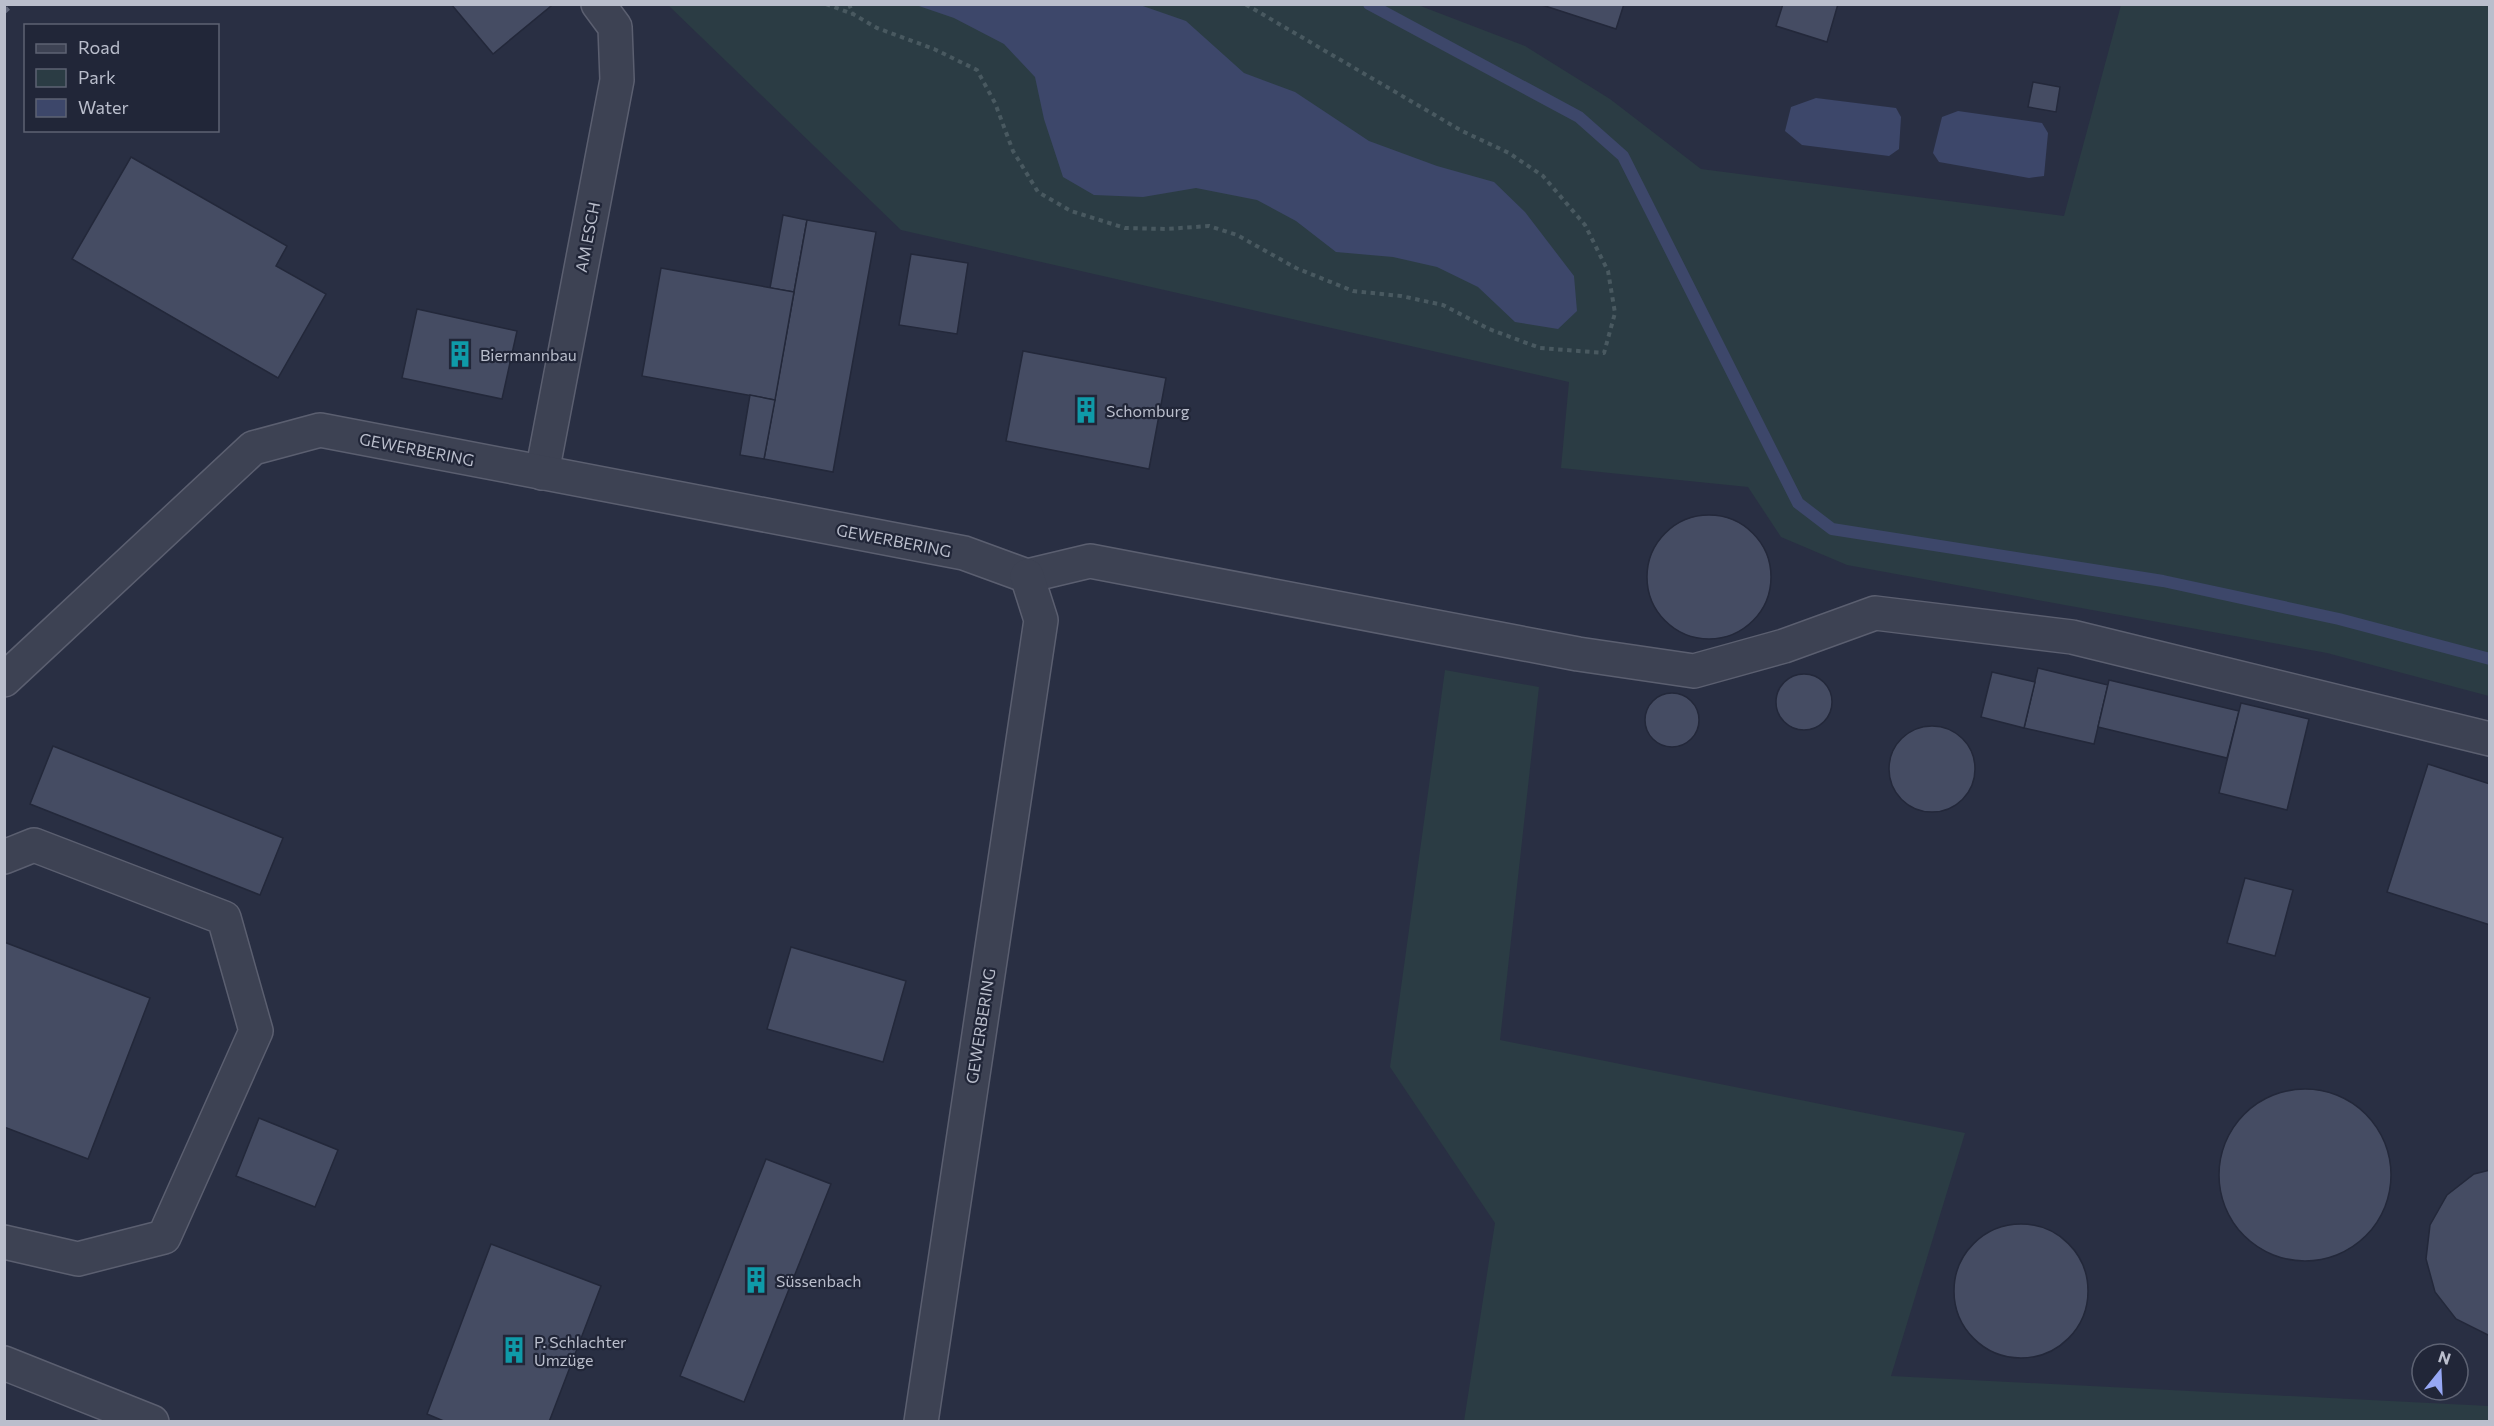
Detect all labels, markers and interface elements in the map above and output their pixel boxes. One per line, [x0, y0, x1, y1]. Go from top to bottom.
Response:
legend [24, 24, 219, 132]
text: Road [78, 36, 120, 58]
text: Park [78, 66, 116, 88]
text: Water [78, 96, 129, 118]
street label: AM ESCH [571, 200, 603, 274]
building icon: Biermannbau [445, 339, 475, 369]
place label: Biermannbau [480, 345, 577, 364]
building icon: Schomburg [1071, 395, 1101, 425]
place label: Schomburg [1106, 401, 1190, 420]
street label: GEWERBERING [358, 429, 476, 469]
street label: GEWERBERING [835, 520, 953, 560]
street label: GEWERBERING [961, 967, 999, 1085]
building icon: Süssenbach [741, 1265, 771, 1295]
place label: Süssenbach [776, 1271, 861, 1290]
place label: P. Schlachter Umzüge [534, 1332, 627, 1369]
building icon: P. Schlachter Umzüge [499, 1335, 529, 1365]
north arrow [2410, 1342, 2470, 1402]
text: N [2436, 1346, 2453, 1368]

